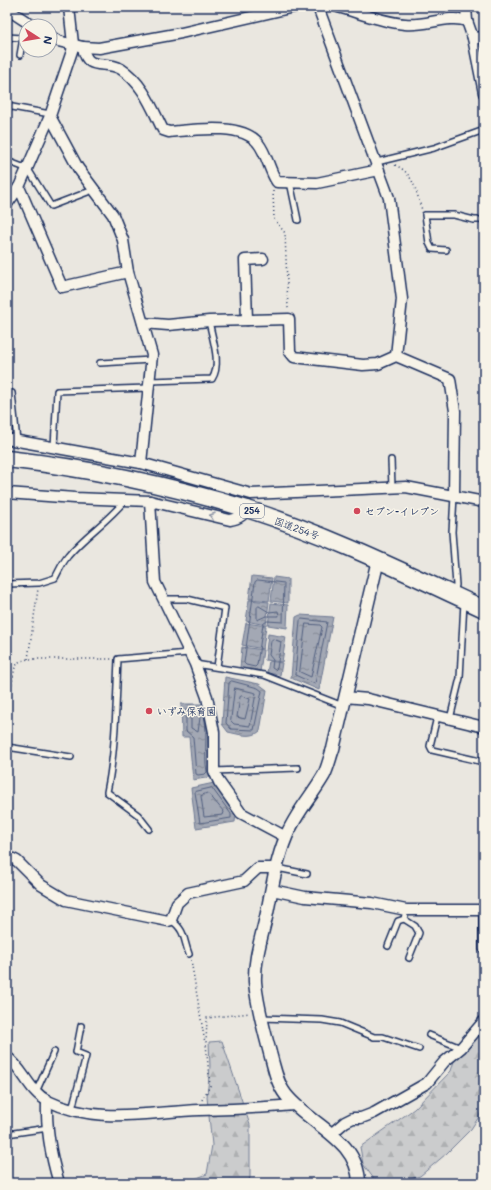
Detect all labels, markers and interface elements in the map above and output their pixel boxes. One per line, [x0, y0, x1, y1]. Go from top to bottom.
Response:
north arrow [18, 18, 58, 58]
text: N [40, 35, 56, 46]
road number: 254 [240, 504, 264, 518]
place label: セブン-イレブン [365, 504, 439, 518]
marker: セブン-イレブン [352, 506, 362, 516]
one-way arrow [209, 512, 216, 521]
street label: 国道254号 [272, 513, 322, 543]
place label: いずみ保育園 [157, 704, 216, 718]
marker: いずみ保育園 [144, 706, 154, 716]

